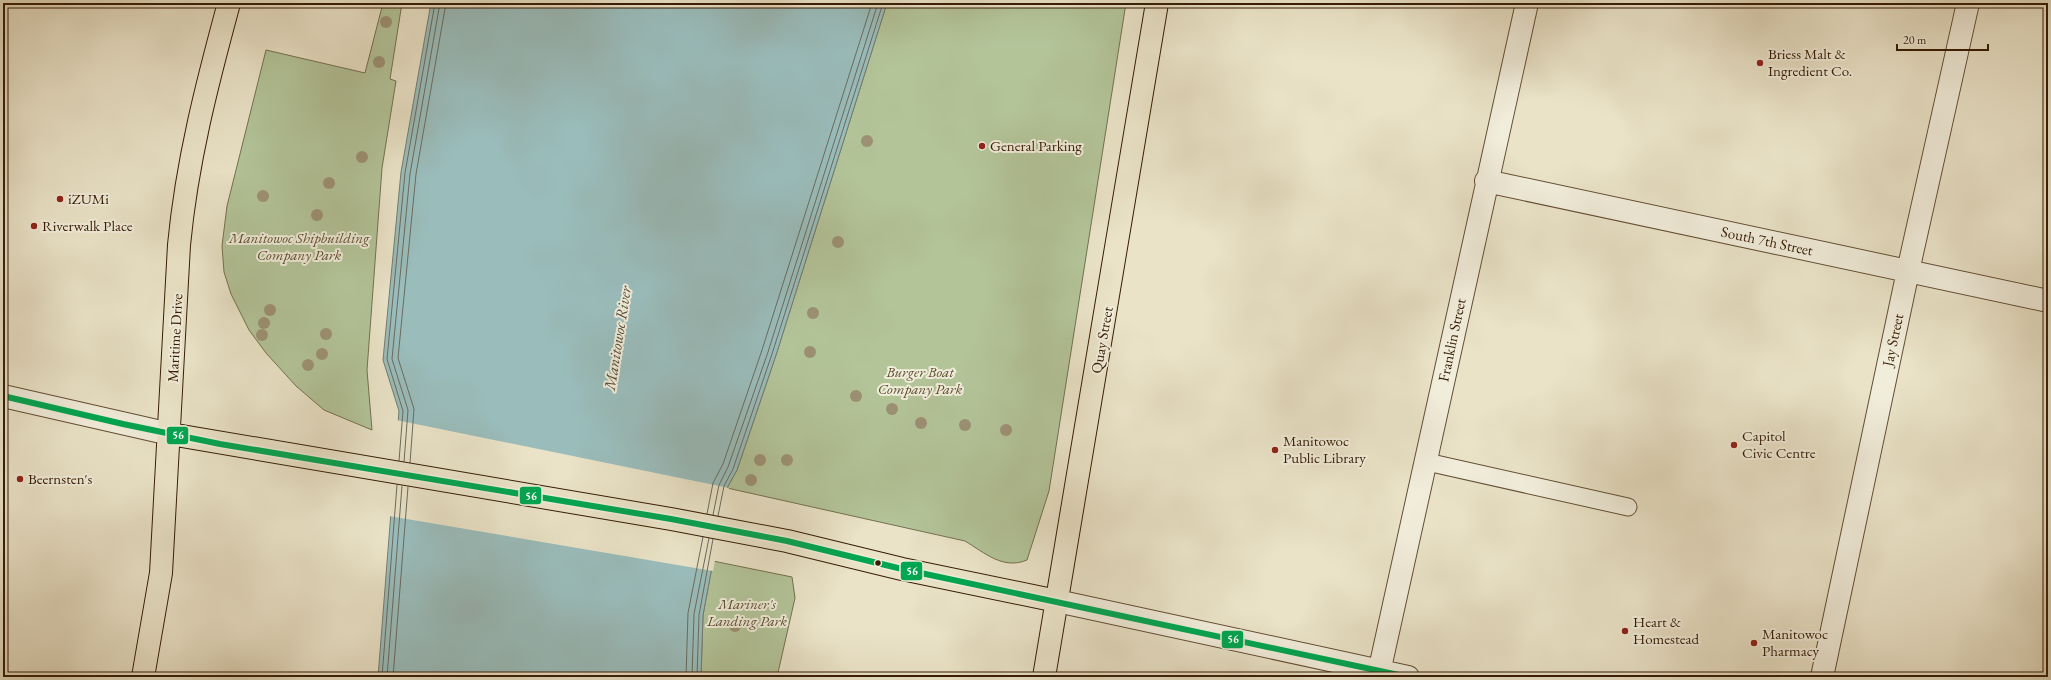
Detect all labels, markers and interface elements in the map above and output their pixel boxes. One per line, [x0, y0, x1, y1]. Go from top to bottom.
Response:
scale bar [1897, 26, 1988, 52]
text: 20 m [1903, 32, 1927, 48]
place label: Briess Malt & Ingredient Co. [1768, 44, 1852, 80]
marker: Briess Malt & Ingredient Co. [1755, 58, 1765, 68]
place label: General Parking [990, 136, 1082, 155]
marker: General Parking [977, 141, 987, 151]
place label: iZUMi [68, 189, 109, 208]
marker: iZUMi [55, 194, 65, 204]
place label: Riverwalk Place [42, 216, 133, 235]
marker: Riverwalk Place [29, 221, 39, 231]
street label: South 7th Street [1719, 222, 1815, 260]
park label: Manitowoc Shipbuilding Company Park [228, 228, 370, 264]
water label: Manitowoc River [599, 284, 636, 393]
street label: Maritime Drive [163, 293, 186, 383]
street label: Franklin Street [1433, 296, 1470, 383]
street label: Quay Street [1086, 305, 1117, 375]
street label: Jay Street [1877, 311, 1907, 370]
park label: Burger Boat Company Park [878, 362, 963, 398]
line badge: 56 [166, 426, 189, 445]
place label: Capitol Civic Centre [1742, 426, 1816, 462]
text: 56 [172, 428, 184, 442]
place label: Manitowoc Public Library [1283, 431, 1366, 467]
marker: Capitol Civic Centre [1729, 440, 1739, 450]
marker: Manitowoc Public Library [1270, 445, 1280, 455]
place label: Beernsten's [28, 469, 93, 488]
marker: Beernsten's [15, 474, 25, 484]
line badge: 56 [519, 486, 542, 505]
text: 56 [525, 489, 537, 503]
unlabelled marker [873, 558, 883, 568]
line badge: 56 [900, 561, 923, 581]
text: 56 [906, 564, 918, 578]
park label: Mariner's Landing Park [706, 594, 787, 630]
place label: Heart & Homestead [1633, 612, 1699, 648]
place label: Manitowoc Pharmacy [1762, 624, 1828, 660]
marker: Heart & Homestead [1620, 626, 1630, 636]
line badge: 56 [1221, 630, 1244, 649]
text: 56 [1227, 632, 1239, 646]
marker: Manitowoc Pharmacy [1749, 638, 1759, 648]

